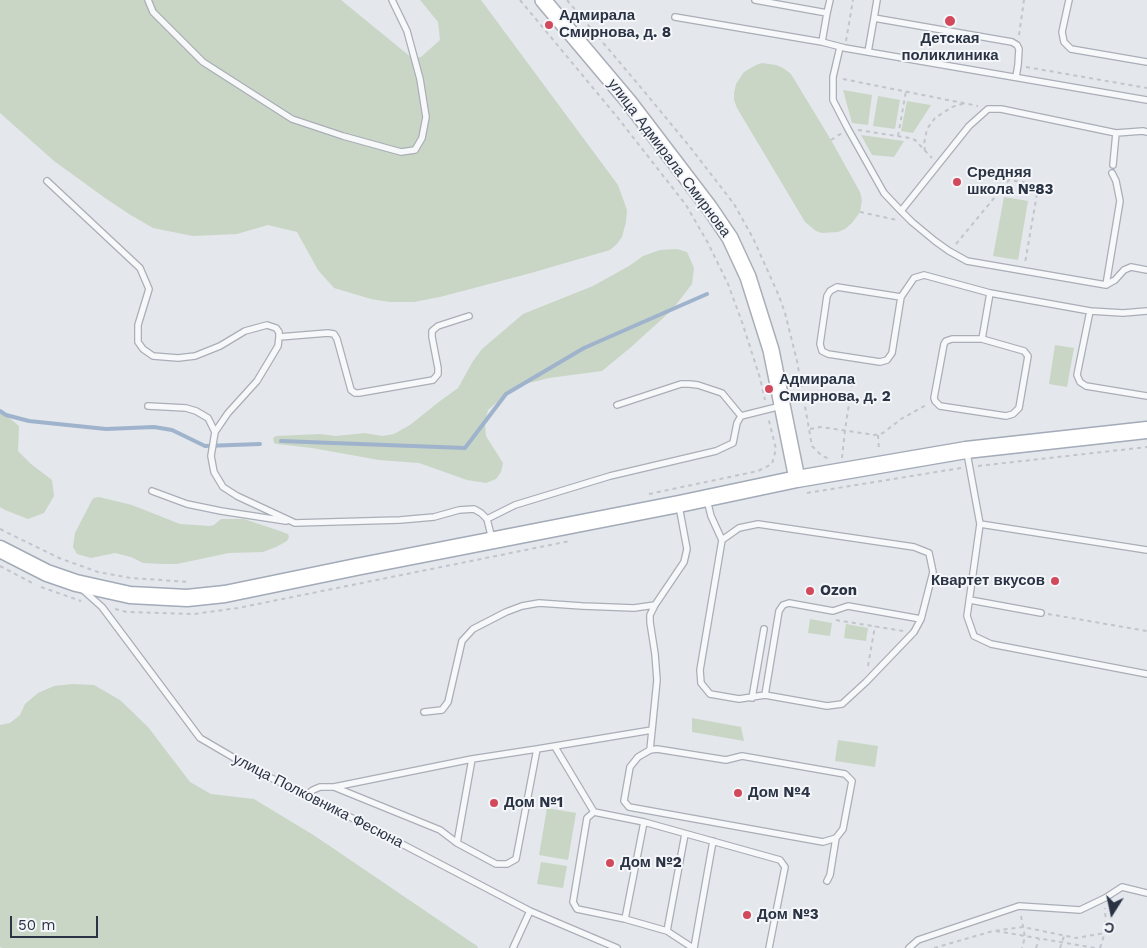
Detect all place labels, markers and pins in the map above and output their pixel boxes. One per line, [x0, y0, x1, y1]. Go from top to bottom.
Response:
place label: Адмирала Смирнова, д. 8 [559, 7, 671, 42]
marker: Детская поликлиника [943, 14, 957, 28]
marker: Адмирала Смирнова, д. 8 [543, 19, 555, 31]
place label: Детская поликлиника [901, 30, 999, 65]
place label: Средняя школа №83 [967, 164, 1053, 199]
marker: Средняя школа №83 [951, 176, 963, 188]
place label: Адмирала Смирнова, д. 2 [779, 371, 891, 406]
marker: Адмирала Смирнова, д. 2 [763, 383, 775, 395]
place label: Квартет вкусов [931, 572, 1045, 590]
marker: Квартет вкусов [1049, 575, 1061, 587]
place label: Ozon [820, 582, 857, 600]
marker: Ozon [804, 585, 816, 597]
place label: Дом №4 [748, 784, 810, 802]
marker: Дом №4 [732, 787, 744, 799]
place label: Дом №1 [504, 794, 563, 812]
marker: Дом №1 [488, 797, 500, 809]
place label: Дом №2 [620, 854, 682, 872]
marker: Дом №2 [604, 857, 616, 869]
place label: Дом №3 [757, 906, 819, 924]
marker: Дом №3 [741, 909, 753, 921]

